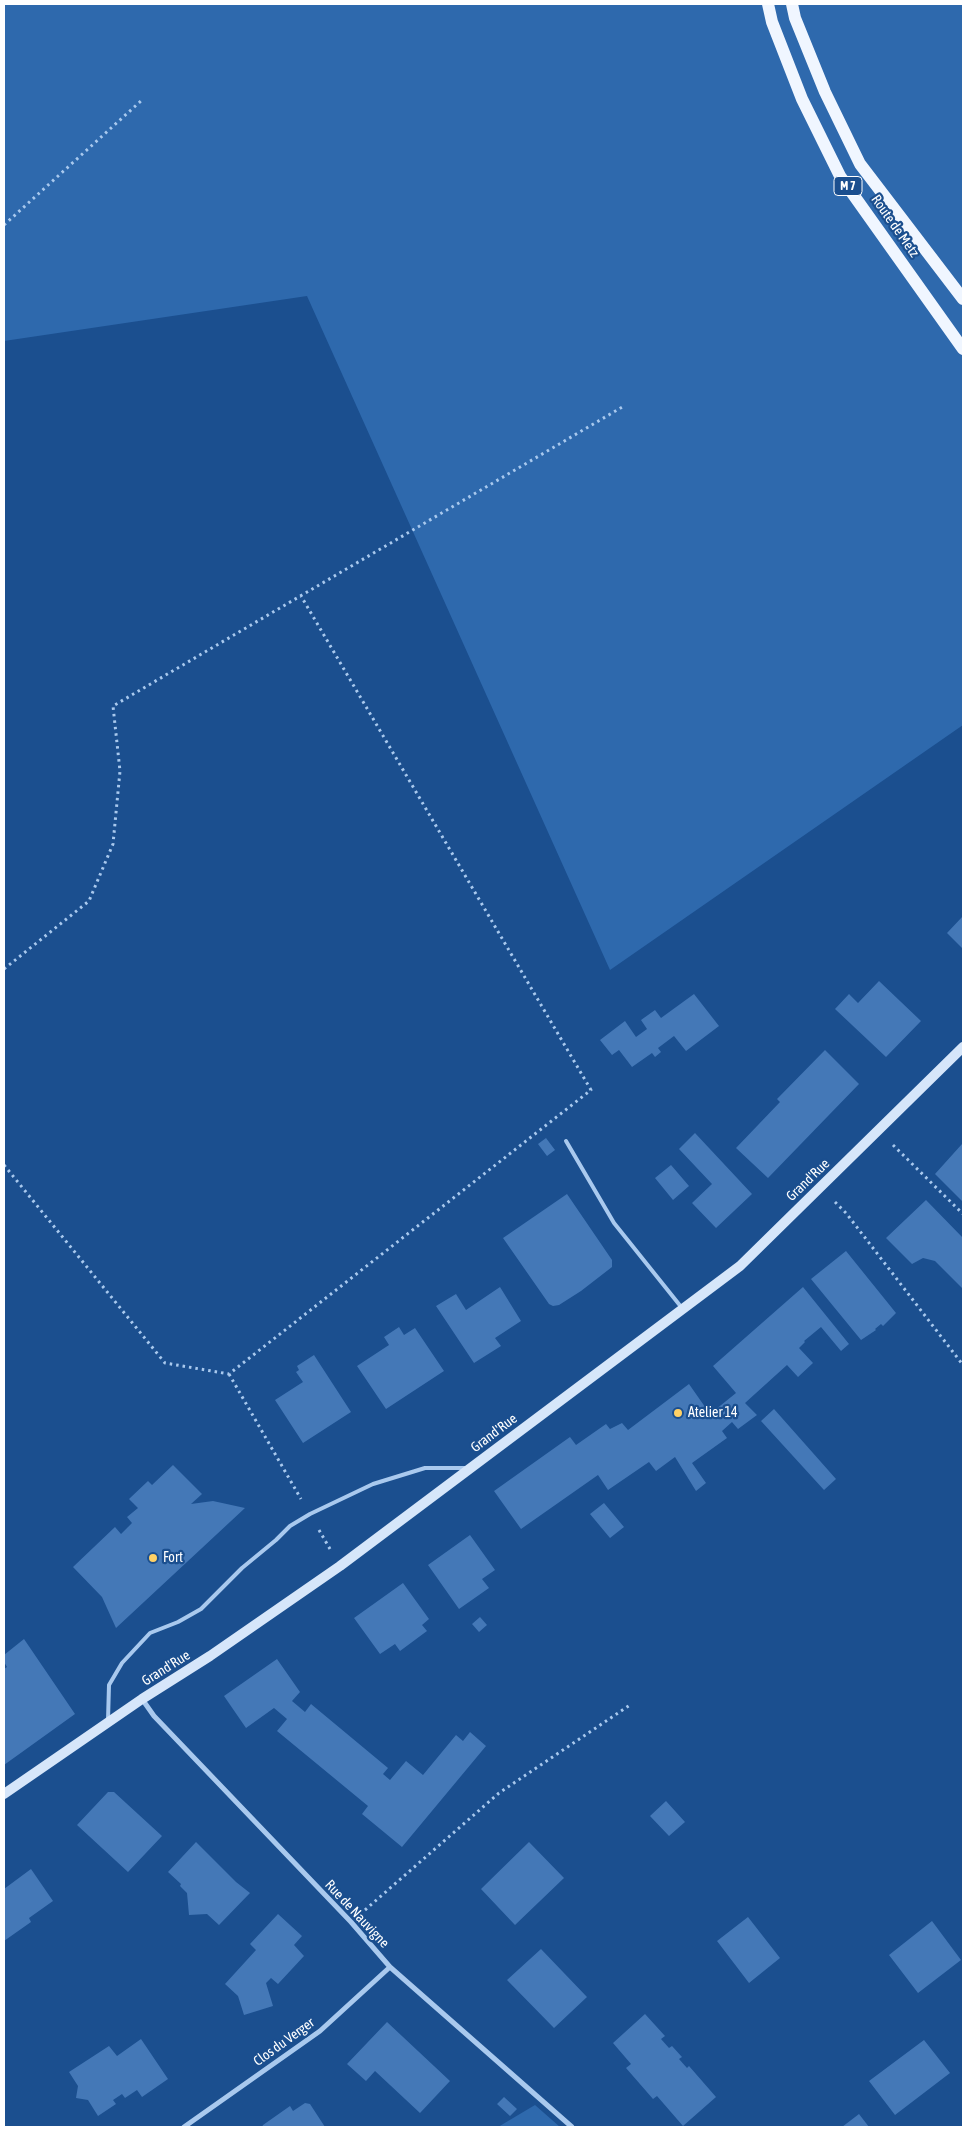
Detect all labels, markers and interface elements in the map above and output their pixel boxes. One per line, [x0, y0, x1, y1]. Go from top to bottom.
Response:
road number: M 7 [834, 177, 862, 196]
street label: Route de Metz [867, 192, 923, 260]
street label: Grand'Rue [783, 1155, 833, 1205]
place label: Atelier 14 [688, 1405, 738, 1421]
marker: Atelier 14 [672, 1407, 684, 1419]
street label: Grand'Rue [468, 1410, 520, 1456]
place label: Fort [163, 1550, 183, 1566]
marker: Fort [147, 1552, 159, 1564]
street label: Grand'Rue [139, 1647, 193, 1689]
street label: Rue de Nauvigne [321, 1877, 393, 1951]
street label: Clos du Verger [250, 2014, 318, 2070]

